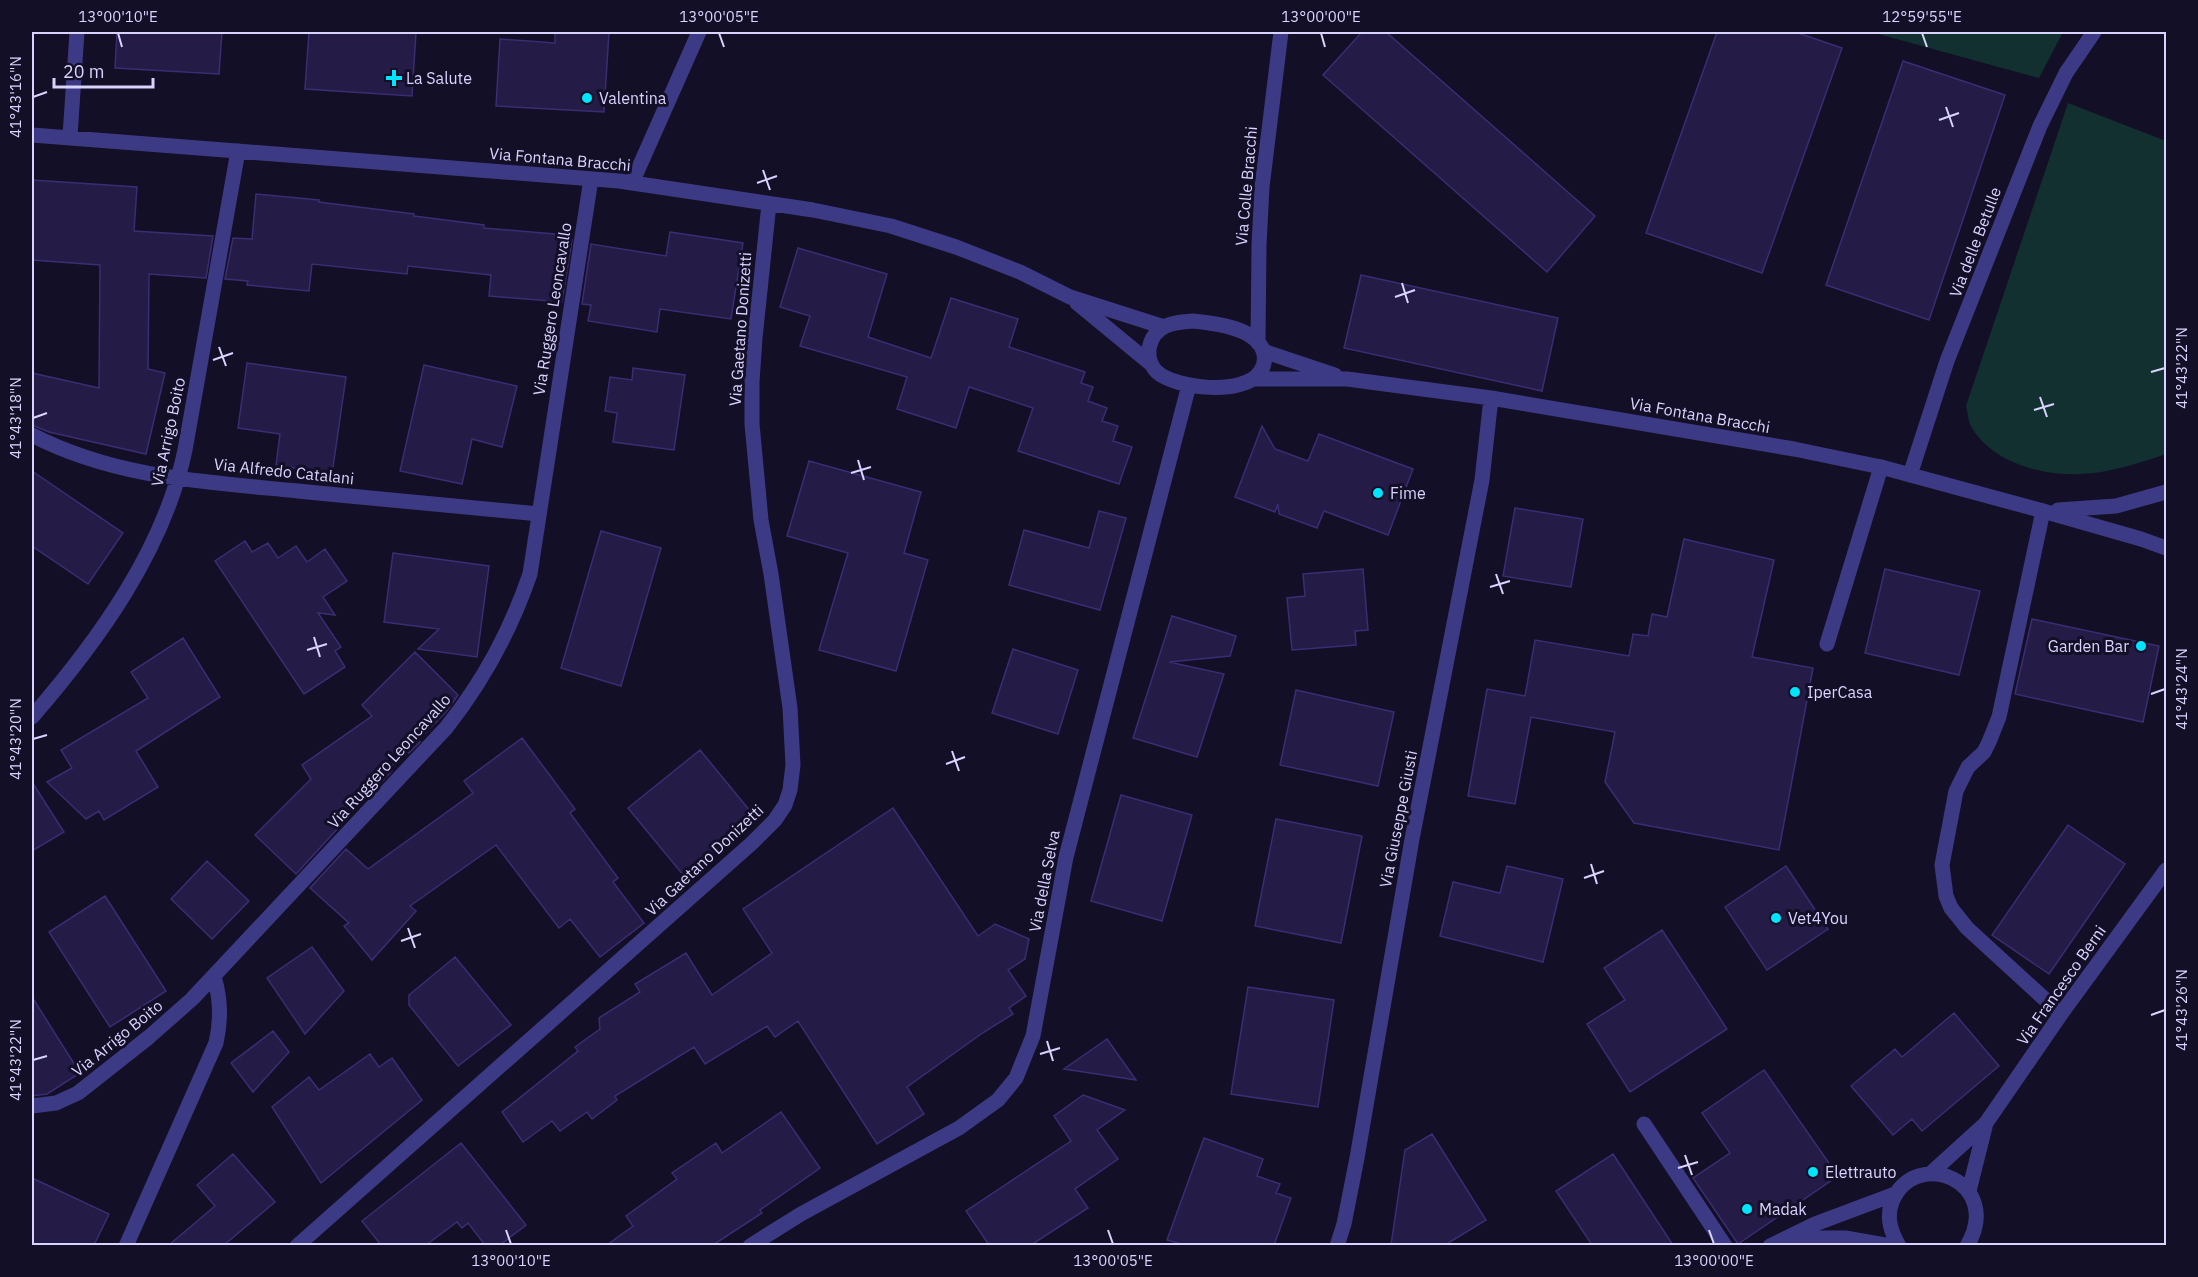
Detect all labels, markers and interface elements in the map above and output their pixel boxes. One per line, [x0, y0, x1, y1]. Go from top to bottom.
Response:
text: 13°00'10"E [78, 7, 158, 26]
text: 13°00'05"E [679, 7, 759, 26]
text: 13°00'00"E [1281, 7, 1361, 26]
text: 12°59'55"E [1882, 7, 1962, 26]
scale bar [54, 51, 153, 89]
text: 41°43'16"N [6, 56, 25, 138]
text: 20 m [63, 60, 105, 83]
place label: La Salute [406, 68, 472, 88]
marker: La Salute [387, 71, 401, 85]
place label: Valentina [599, 88, 667, 108]
marker: Valentina [580, 91, 594, 105]
street label: Via Colle Bracchi [1231, 125, 1261, 247]
street label: Via Fontana Bracchi [488, 143, 632, 175]
street label: Via delle Betulle [1945, 184, 2005, 300]
street label: Via Ruggero Leoncavallo [528, 221, 576, 397]
street label: Via Gaetano Donizetti [725, 251, 755, 407]
text: 41°43'22"N [2172, 327, 2191, 409]
street label: Via Arrigo Boito [147, 376, 189, 488]
text: 41°43'18"N [6, 377, 25, 459]
street label: Via Fontana Bracchi [1628, 393, 1772, 437]
street label: Via Alfredo Catalani [213, 454, 355, 488]
place label: Fime [1390, 483, 1426, 503]
marker: Fime [1371, 486, 1385, 500]
place label: Garden Bar [2048, 636, 2129, 656]
marker: Garden Bar [2134, 639, 2148, 653]
text: 41°43'24"N [2172, 648, 2191, 730]
place label: IperCasa [1807, 682, 1873, 702]
marker: IperCasa [1788, 685, 1802, 699]
street label: Via Ruggero Leoncavallo [323, 689, 455, 833]
text: 41°43'20"N [6, 698, 25, 780]
street label: Via Giuseppe Giusti [1375, 749, 1421, 889]
street label: Via Gaetano Donizetti [641, 800, 767, 920]
street label: Via della Selva [1024, 828, 1064, 934]
place label: Vet4You [1788, 908, 1848, 928]
marker: Vet4You [1769, 911, 1783, 925]
street label: Via Francesco Berni [2012, 921, 2110, 1049]
text: 41°43'26"N [2172, 969, 2191, 1051]
street label: Via Arrigo Boito [68, 995, 166, 1081]
text: 41°43'22"N [6, 1019, 25, 1101]
place label: Elettrauto [1825, 1162, 1897, 1182]
marker: Elettrauto [1806, 1165, 1820, 1179]
place label: Madak [1759, 1199, 1807, 1219]
marker: Madak [1740, 1202, 1754, 1216]
text: 13°00'10"E [471, 1251, 551, 1270]
text: 13°00'05"E [1073, 1251, 1153, 1270]
text: 13°00'00"E [1674, 1251, 1754, 1270]

